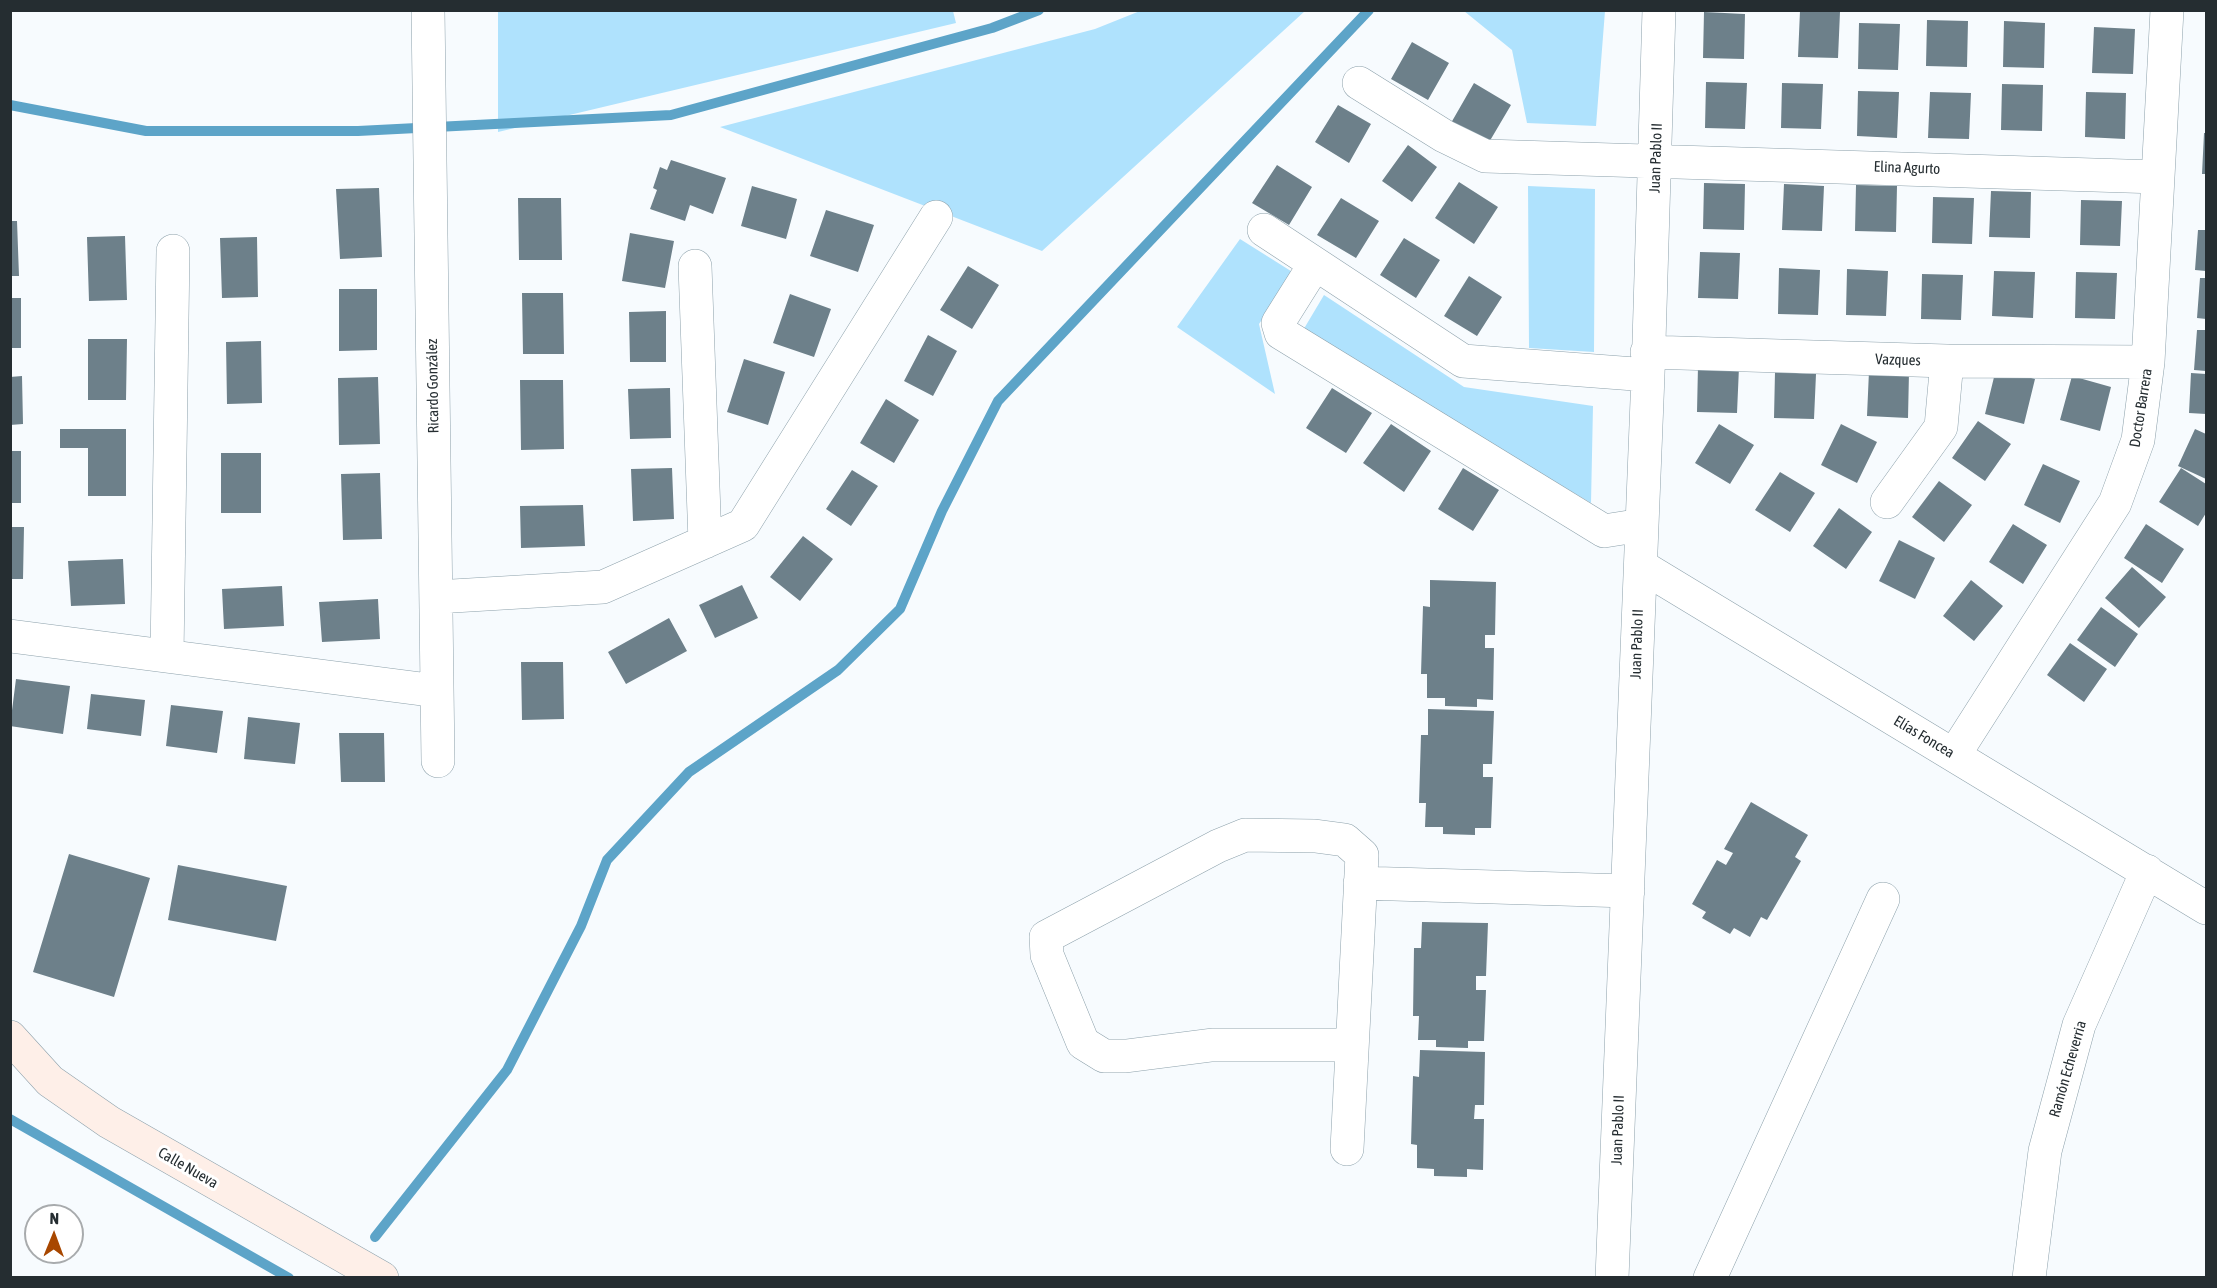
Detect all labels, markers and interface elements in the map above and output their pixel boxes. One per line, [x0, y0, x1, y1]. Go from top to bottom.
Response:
street label: Juan Pablo II [1646, 123, 1666, 193]
street label: Elina Agurto [1873, 158, 1941, 178]
street label: Ricardo González [423, 338, 443, 434]
street label: Vazques [1875, 350, 1921, 370]
street label: Doctor Barrera [2126, 367, 2156, 449]
street label: Juan Pablo II [1627, 609, 1647, 679]
street label: Elías Foncea [1890, 712, 1958, 762]
street label: Ramón Echeverria [2046, 1019, 2090, 1119]
street label: Juan Pablo II [1608, 1095, 1628, 1165]
street label: Calle Nueva [155, 1144, 221, 1192]
north arrow [24, 1204, 84, 1264]
text: N [49, 1209, 59, 1227]

